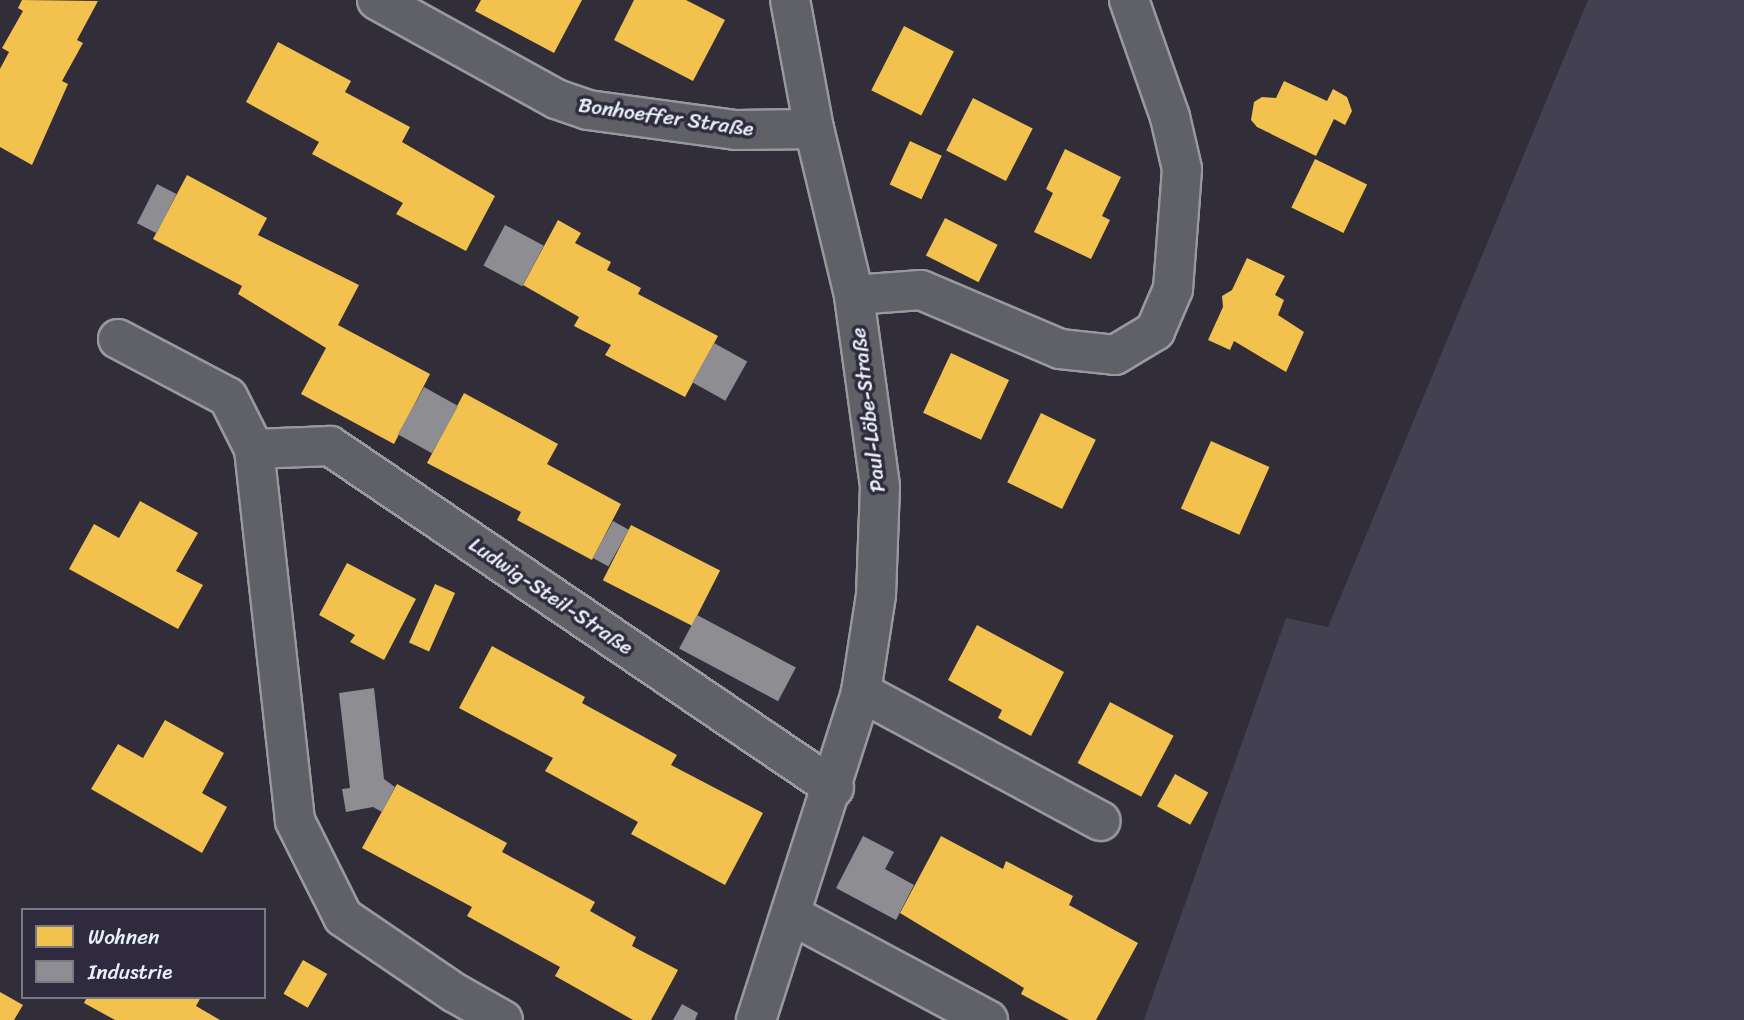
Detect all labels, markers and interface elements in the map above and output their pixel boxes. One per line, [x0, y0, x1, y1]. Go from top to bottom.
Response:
street label: Bonhoeffer Straße [576, 92, 756, 142]
street label: Paul-Löbe-Straße [845, 326, 891, 494]
street label: Ludwig-Steil-Straße [464, 532, 638, 660]
legend [21, 908, 266, 999]
text: Wohnen [88, 918, 159, 956]
text: Industrie [88, 953, 172, 991]

